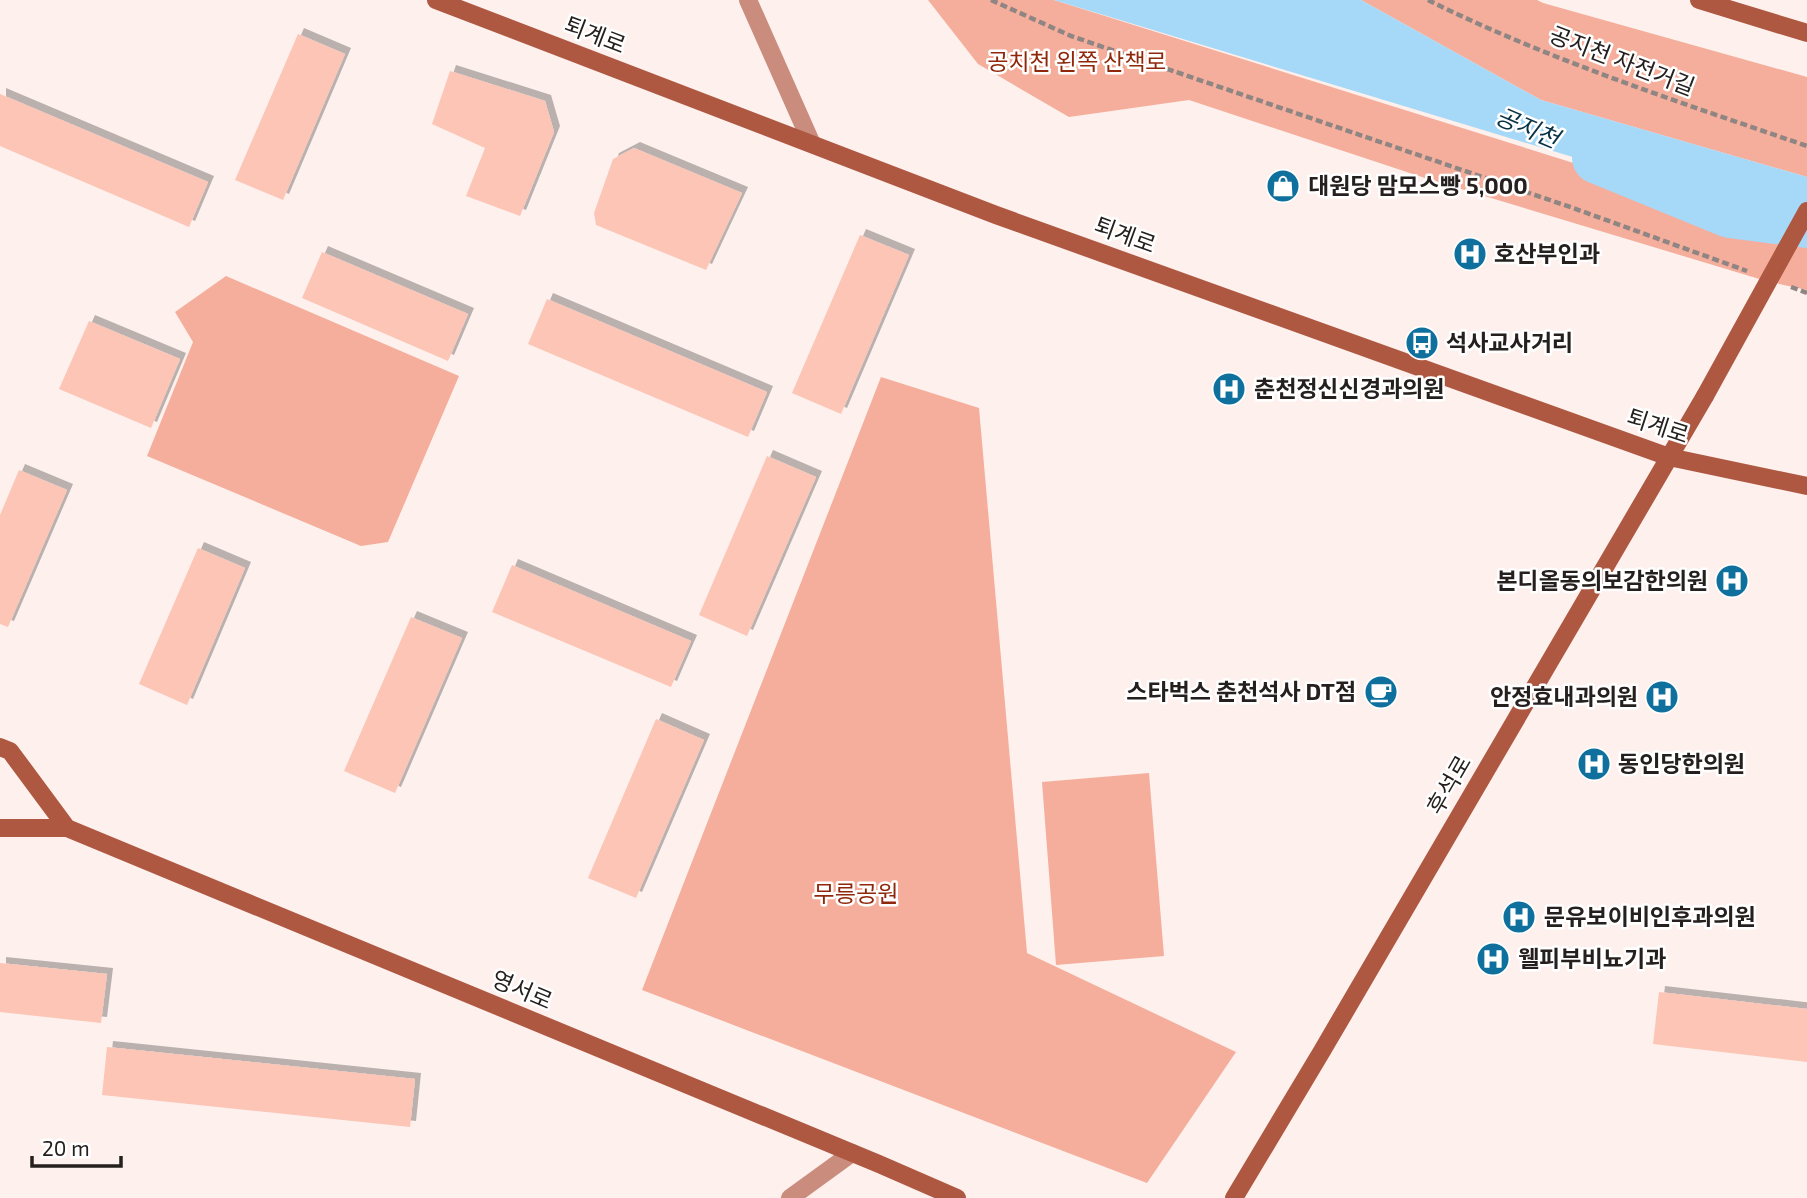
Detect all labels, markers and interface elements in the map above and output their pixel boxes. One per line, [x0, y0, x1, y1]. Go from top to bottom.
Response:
street label: 퇴계로 [561, 10, 630, 59]
street label: 공지천 자전거길 [1546, 20, 1699, 101]
park label: 공치천 왼쪽 산책로 [987, 47, 1167, 75]
water label: 공지천 [1491, 100, 1566, 154]
shop icon: 대원당 맘모스빵 5,000 [1264, 167, 1302, 205]
place label: 대원당 맘모스빵 5,000 [1308, 171, 1528, 199]
street label: 퇴계로 [1091, 210, 1160, 258]
hospital icon: 호산부인과 [1451, 235, 1489, 273]
place label: 호산부인과 [1494, 239, 1600, 267]
bus stop icon: 석사교사거리 [1403, 324, 1441, 362]
place label: 석사교사거리 [1446, 328, 1573, 356]
hospital icon: 춘천정신신경과의원 [1210, 370, 1248, 408]
place label: 춘천정신신경과의원 [1254, 374, 1444, 402]
street label: 퇴계로 [1624, 402, 1693, 448]
hospital icon: 본디올동의보감한의원 [1713, 562, 1751, 600]
place label: 본디올동의보감한의원 [1496, 566, 1708, 594]
cafe icon: 스타벅스 춘천석사 DT점 [1362, 673, 1400, 711]
place label: 스타벅스 춘천석사 DT점 [1126, 677, 1356, 705]
hospital icon: 안정효내과의원 [1643, 678, 1681, 716]
place label: 안정효내과의원 [1490, 682, 1638, 710]
hospital icon: 동인당한의원 [1575, 745, 1613, 783]
place label: 동인당한의원 [1618, 749, 1745, 777]
street label: 후석로 [1420, 750, 1476, 819]
park label: 무릉공원 [814, 879, 898, 907]
hospital icon: 문유보이비인후과의원 [1500, 898, 1538, 936]
place label: 문유보이비인후과의원 [1544, 902, 1756, 930]
hospital icon: 웰피부비뇨기과 [1474, 940, 1512, 978]
place label: 웰피부비뇨기과 [1518, 944, 1666, 972]
street label: 영서로 [488, 964, 557, 1014]
scale bar [32, 1124, 121, 1168]
text: 20 m [42, 1135, 90, 1160]

